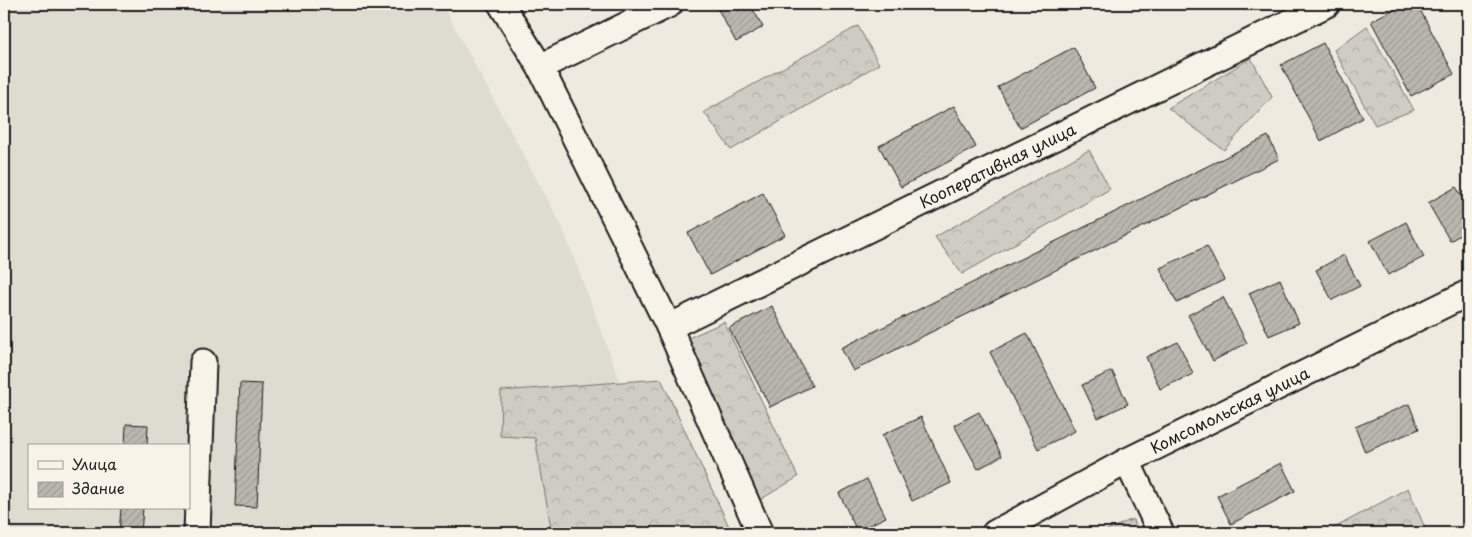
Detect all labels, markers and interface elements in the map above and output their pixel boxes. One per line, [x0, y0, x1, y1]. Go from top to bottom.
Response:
street label: Кооперативная улица [915, 116, 1079, 213]
street label: Комсомольская улица [1146, 360, 1313, 459]
legend [28, 444, 190, 510]
text: Улица [72, 452, 117, 475]
text: Здание [72, 476, 125, 499]

